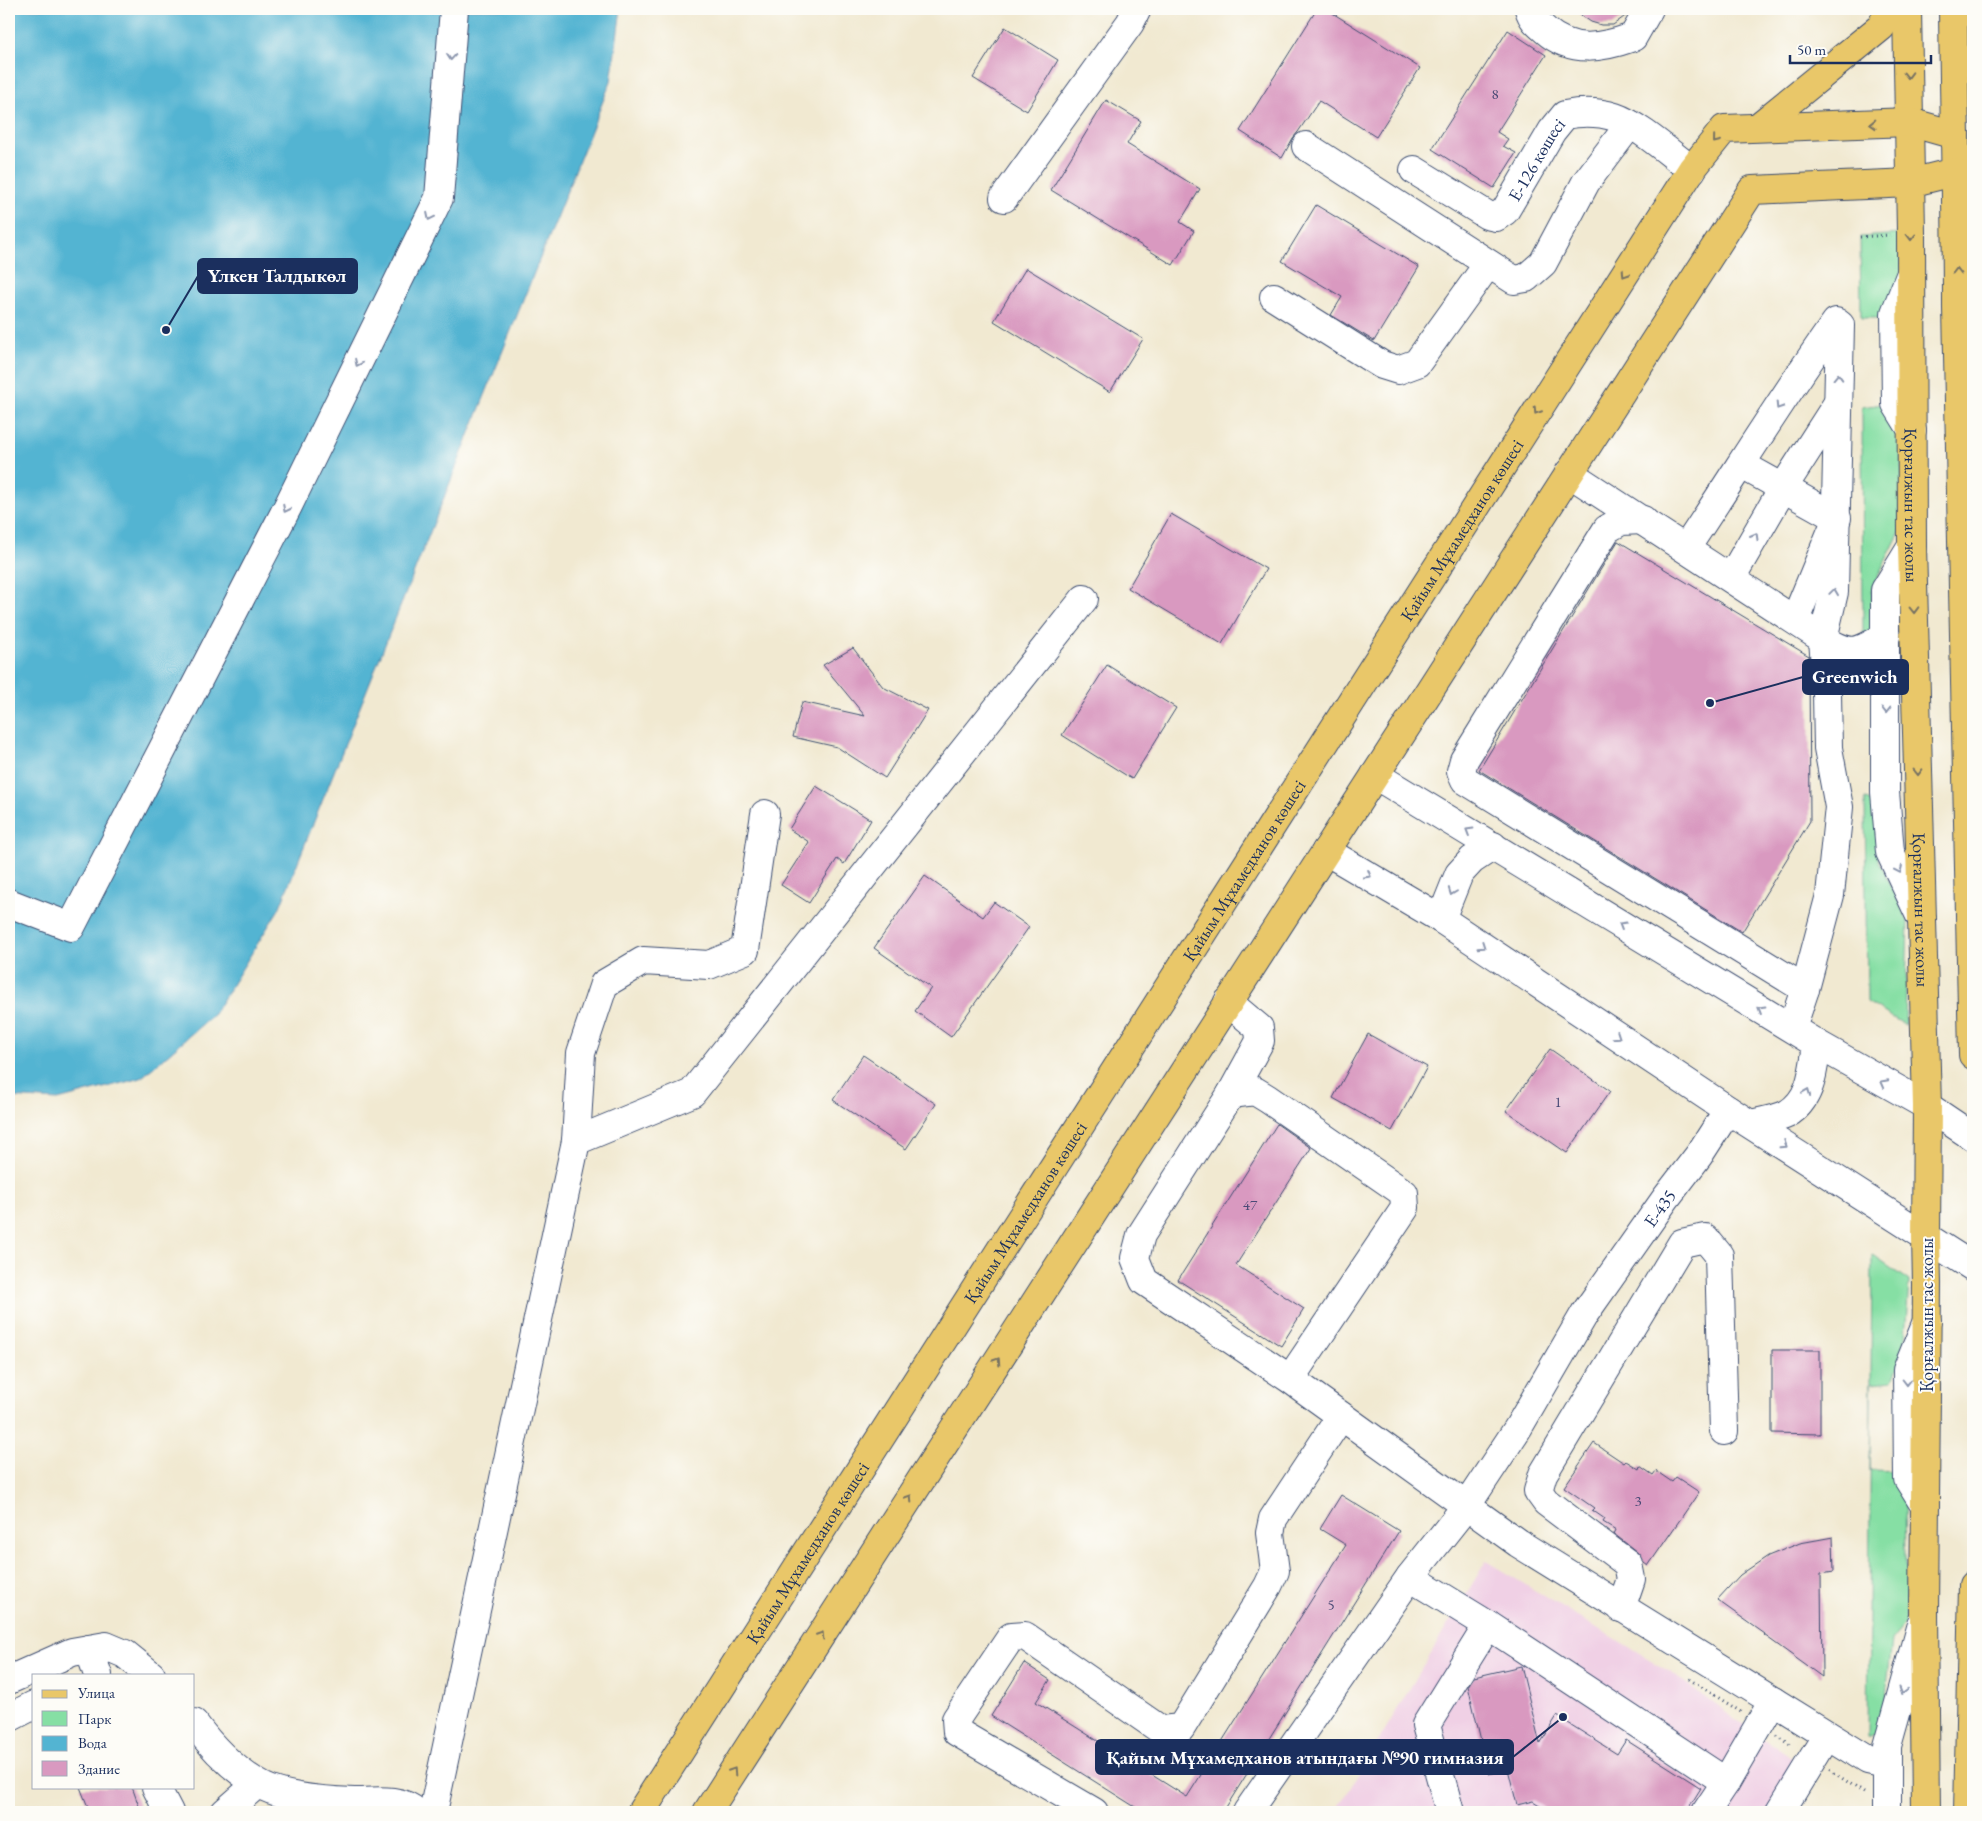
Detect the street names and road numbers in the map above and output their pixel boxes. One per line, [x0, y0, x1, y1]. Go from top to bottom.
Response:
street label: Е-126 көшесі [1502, 113, 1570, 205]
street label: Қорғалжын тас жолы [1900, 428, 1924, 583]
street label: Қайым Мұхамедханов көшесі [1394, 434, 1528, 625]
street label: Қайым Мұхамедханов көшесі [1177, 774, 1310, 965]
street label: Қорғалжын тас жолы [1908, 832, 1935, 987]
street label: Қайым Мұхамедханов көшесі [958, 1116, 1092, 1307]
street label: Е-435 [1638, 1184, 1680, 1231]
street label: Қорғалжын тас жолы [1915, 1238, 1938, 1392]
street label: Қайым Мұхамедханов көшесі [740, 1457, 874, 1648]

